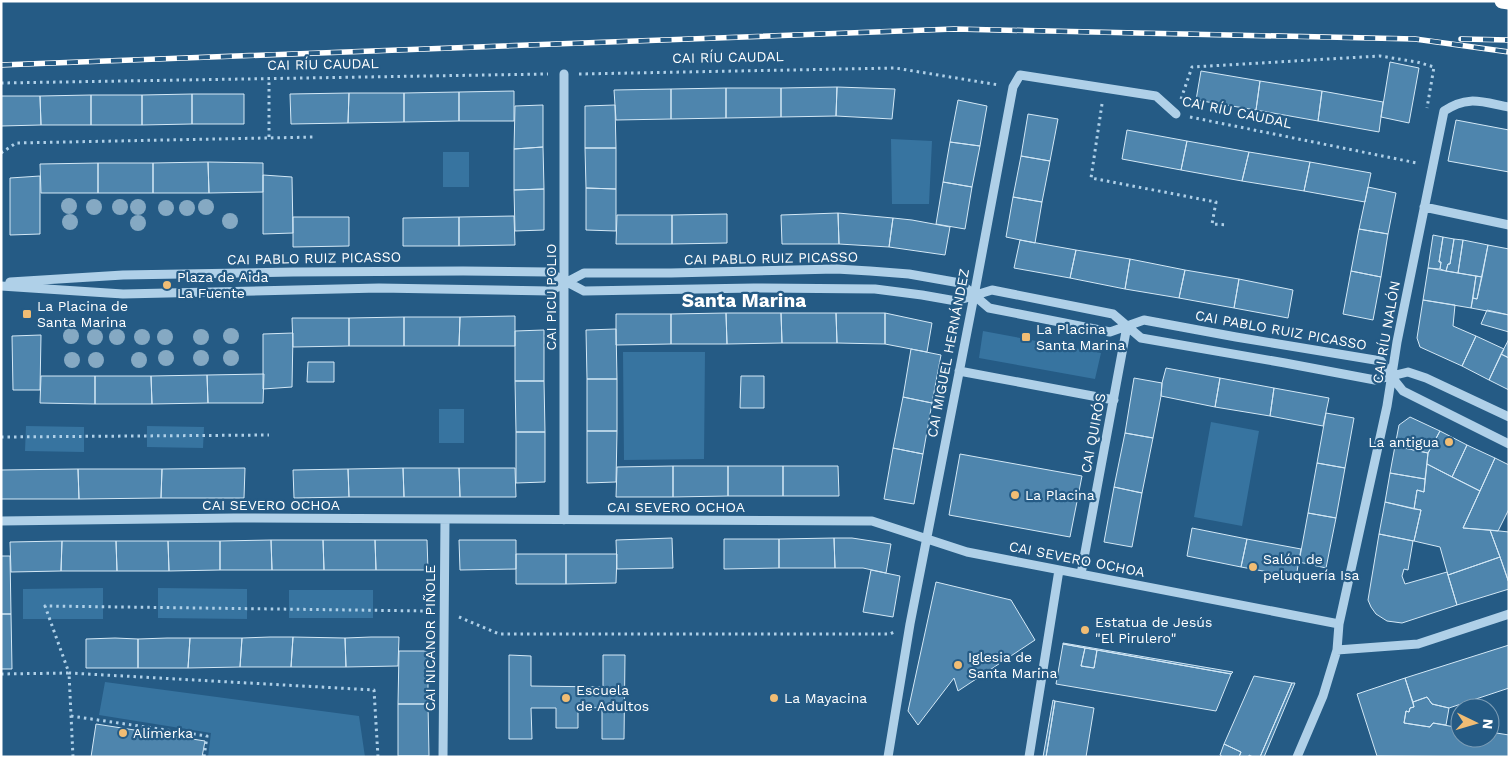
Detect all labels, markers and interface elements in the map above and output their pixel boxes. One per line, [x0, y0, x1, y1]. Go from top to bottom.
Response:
street label: CAI RÍU CAUDAL [672, 48, 784, 66]
street label: CAI RÍU CAUDAL [267, 55, 379, 73]
street label: CAI RÍU CAUDAL [1181, 93, 1293, 131]
street label: CAI PICU POLIO [543, 244, 559, 350]
street label: CAI PABLO RUIZ PICASSO [227, 248, 401, 268]
street label: CAI PABLO RUIZ PICASSO [684, 248, 858, 268]
street label: CAI MIGUEL HERNÁNDEZ [924, 267, 972, 439]
place label: Plaza de Aida La Fuente [177, 269, 268, 301]
marker: Plaza de Aida La Fuente [161, 279, 173, 291]
street label: CAI RÍU NALÓN [1369, 279, 1403, 385]
district label: Santa Marina [682, 289, 806, 312]
place label: La Placina de Santa Marina [37, 298, 128, 330]
street label: CAI PABLO RUIZ PICASSO [1194, 307, 1368, 353]
marker: La Placina de Santa Marina [21, 308, 33, 320]
place label: La Placina Santa Marina [1036, 321, 1125, 353]
marker: La Placina Santa Marina [1020, 331, 1032, 343]
street label: CAI QUIRÓS [1077, 392, 1109, 474]
place label: La antigua [1368, 434, 1439, 450]
marker: La antigua [1443, 436, 1455, 448]
place label: La Placina [1025, 487, 1095, 503]
marker: La Placina [1009, 489, 1021, 501]
street label: CAI SEVERO OCHOA [202, 497, 340, 513]
street label: CAI SEVERO OCHOA [607, 499, 745, 515]
street label: CAI SEVERO OCHOA [1008, 538, 1146, 580]
place label: Salón de peluquería Isa [1263, 551, 1359, 583]
marker: Salón de peluquería Isa [1247, 561, 1259, 573]
street label: CAI NICANOR PIÑOLE [422, 565, 438, 711]
place label: Estatua de Jesús "El Pirulero" [1095, 614, 1212, 646]
marker: Estatua de Jesús "El Pirulero" [1079, 624, 1091, 636]
place label: Iglesia de Santa Marina [968, 649, 1057, 681]
marker: Iglesia de Santa Marina [952, 659, 964, 671]
place label: Escuela de Adultos [576, 682, 649, 714]
place label: La Mayacina [784, 690, 867, 706]
marker: Escuela de Adultos [560, 692, 572, 704]
marker: La Mayacina [768, 692, 780, 704]
north arrow [1450, 698, 1500, 748]
text: N [1480, 718, 1496, 730]
place label: Alimerka [133, 725, 193, 741]
marker: Alimerka [117, 727, 129, 739]

